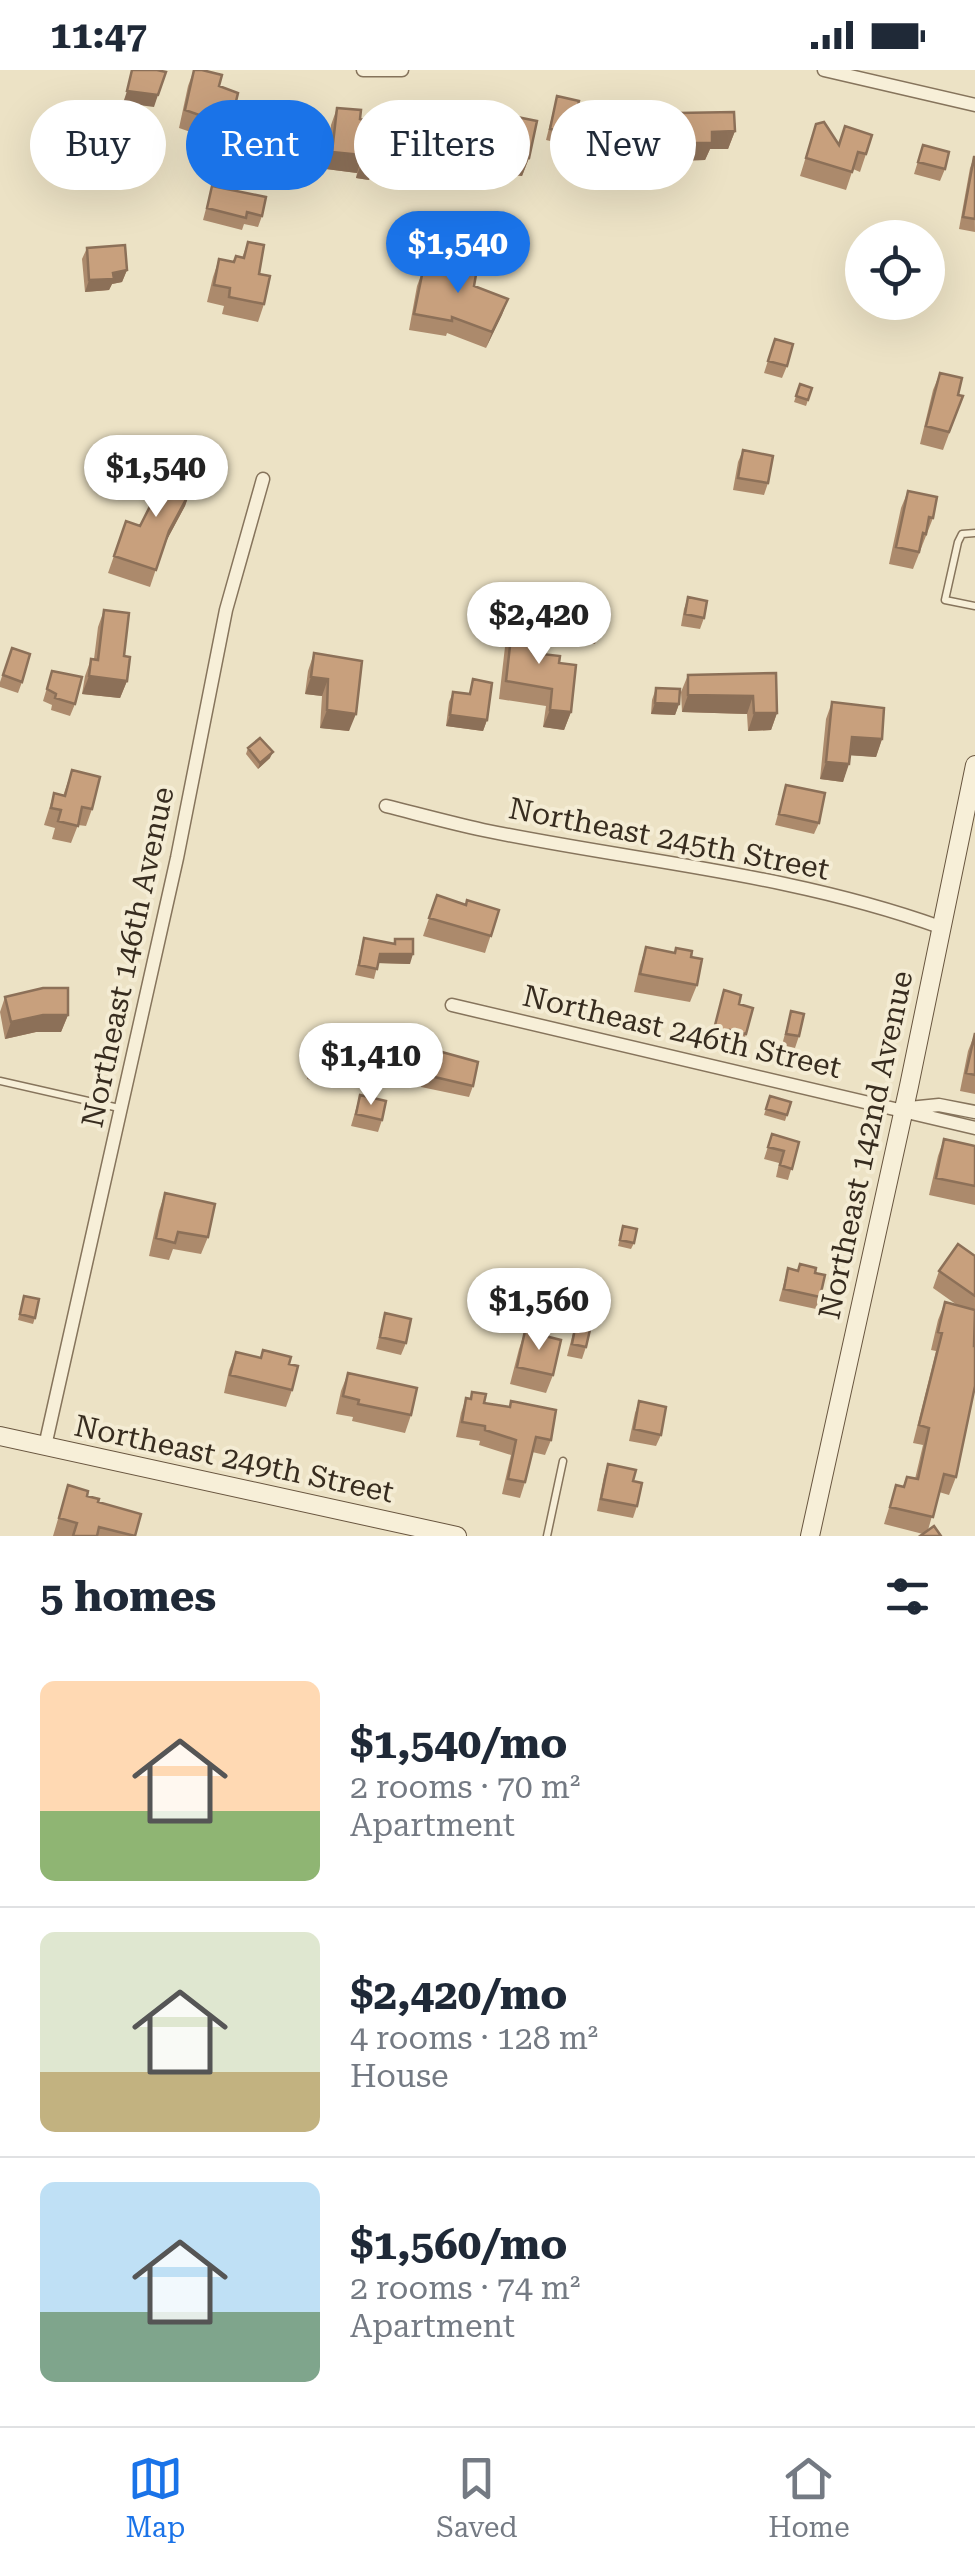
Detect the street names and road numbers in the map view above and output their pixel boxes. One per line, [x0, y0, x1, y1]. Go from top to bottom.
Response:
street label: Northeast 146th Avenue [74, 783, 181, 1130]
street label: Northeast 245th Street [506, 790, 832, 887]
street label: Northeast 142nd Avenue [811, 968, 920, 1322]
street label: Northeast 246th Street [520, 978, 845, 1085]
street label: Northeast 249th Street [71, 1408, 397, 1509]

